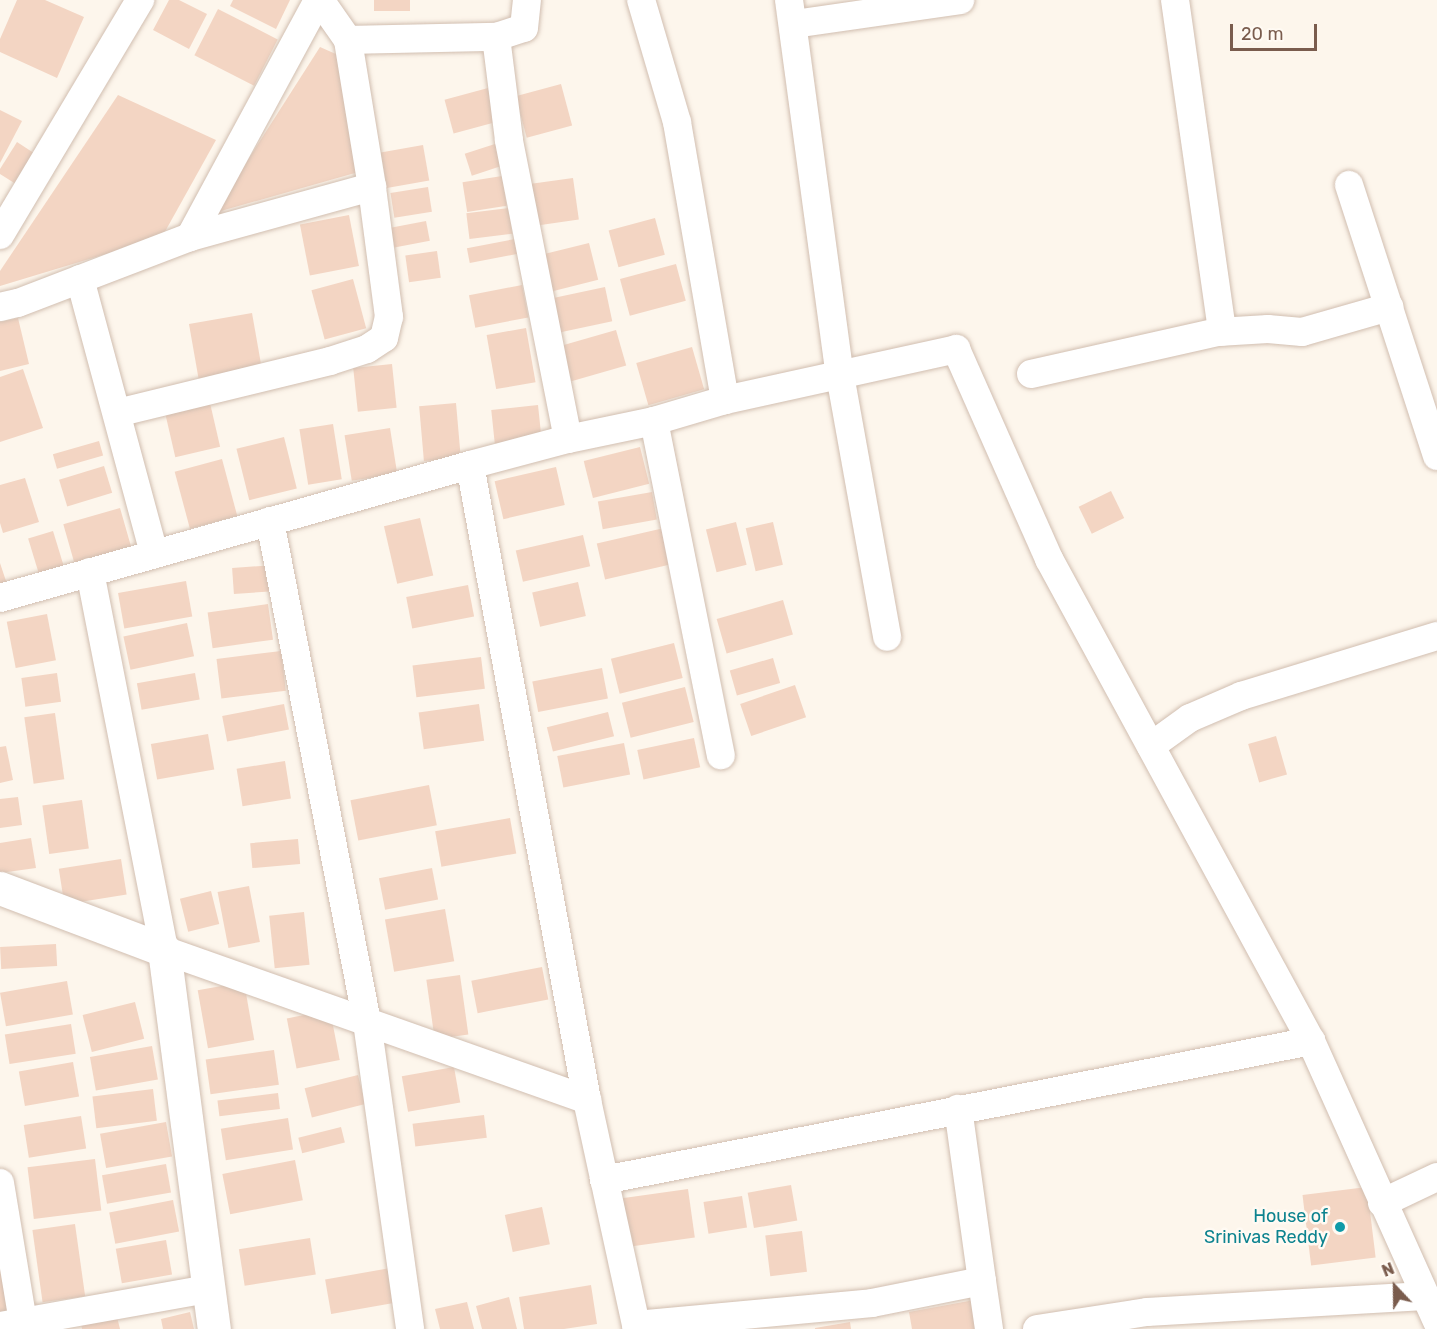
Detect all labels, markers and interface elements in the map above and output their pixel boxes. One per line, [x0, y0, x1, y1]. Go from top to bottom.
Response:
scale bar [1233, 12, 1320, 50]
text: 20 m [1241, 23, 1283, 45]
place label: House of Srinivas Reddy [1204, 1206, 1328, 1248]
marker: House of Srinivas Reddy [1333, 1220, 1347, 1234]
north arrow [1365, 1257, 1425, 1317]
text: N [1379, 1259, 1397, 1281]

